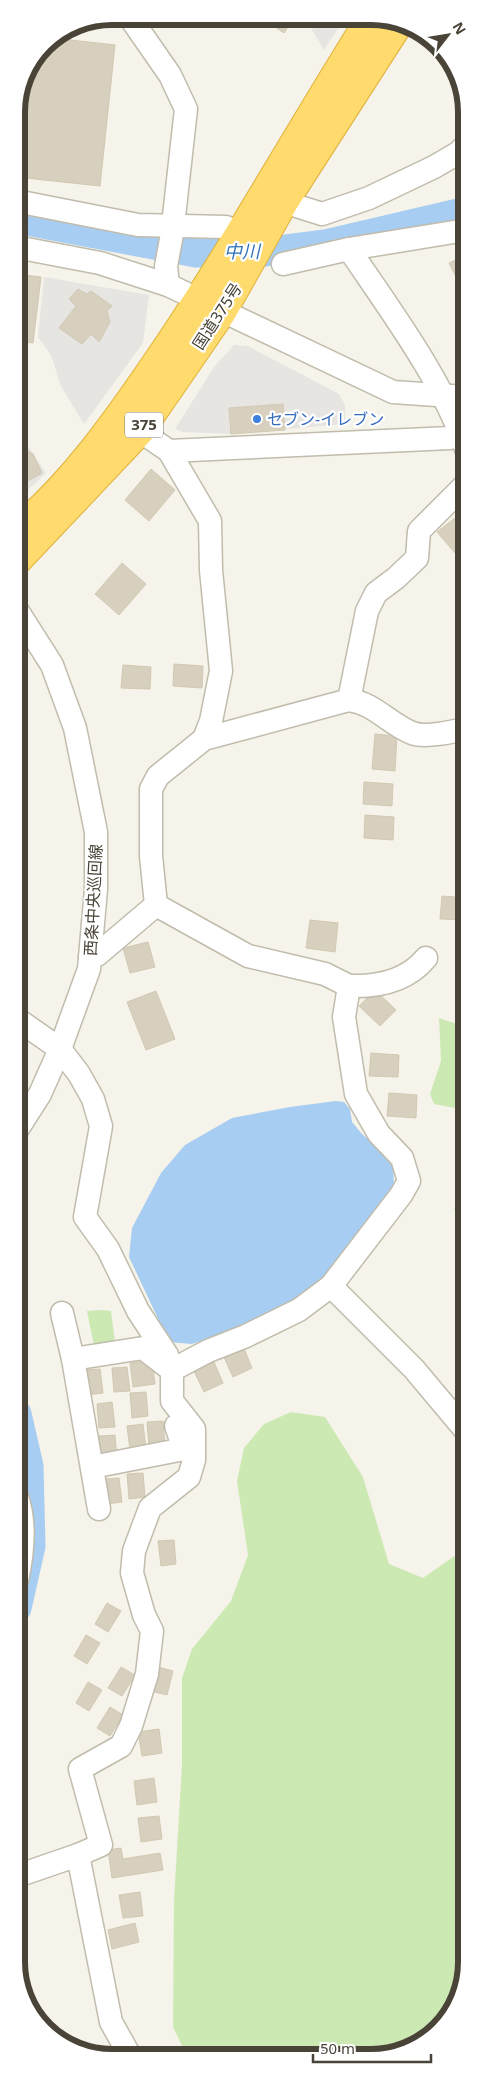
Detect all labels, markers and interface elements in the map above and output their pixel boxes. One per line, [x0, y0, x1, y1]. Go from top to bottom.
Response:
north arrow [423, 10, 473, 60]
text: N [448, 18, 471, 38]
water label: 中川 [224, 239, 262, 263]
street label: 国道375号 [187, 278, 247, 354]
place label: セブン-イレブン [267, 408, 384, 430]
road number: 375 [125, 412, 163, 438]
marker: セブン-イレブン [251, 413, 263, 425]
street label: 西条中央巡回線 [79, 843, 107, 957]
scale bar [313, 2032, 430, 2064]
text: 50 m [320, 2038, 355, 2058]

